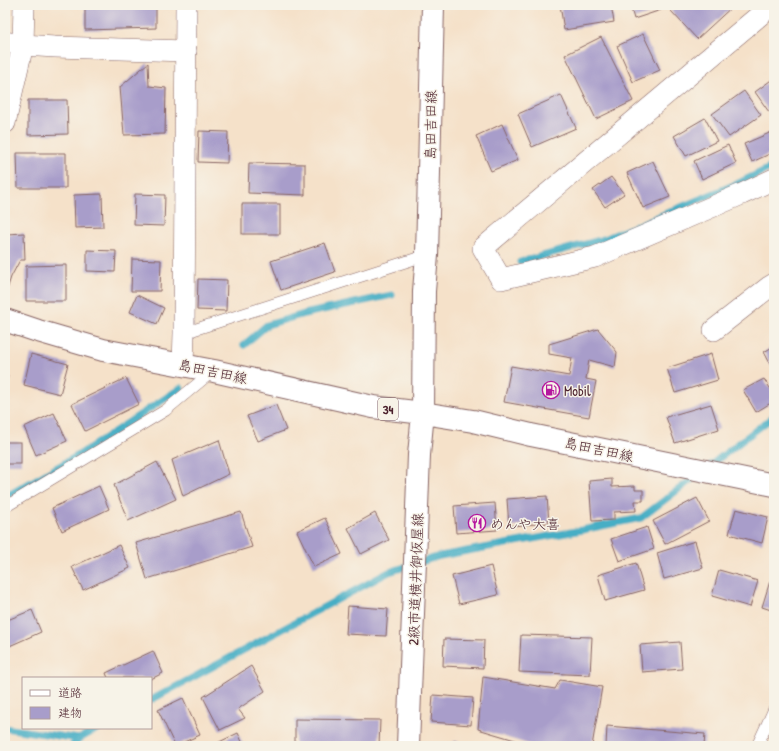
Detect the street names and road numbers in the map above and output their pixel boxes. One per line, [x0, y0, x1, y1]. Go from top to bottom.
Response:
street label: 島田吉田線 [420, 90, 440, 160]
street label: 島田吉田線 [177, 354, 249, 388]
road number: 34 [378, 398, 398, 420]
street label: 島田吉田線 [563, 432, 635, 466]
street label: 2級市道横井御仮屋線 [403, 512, 427, 646]

